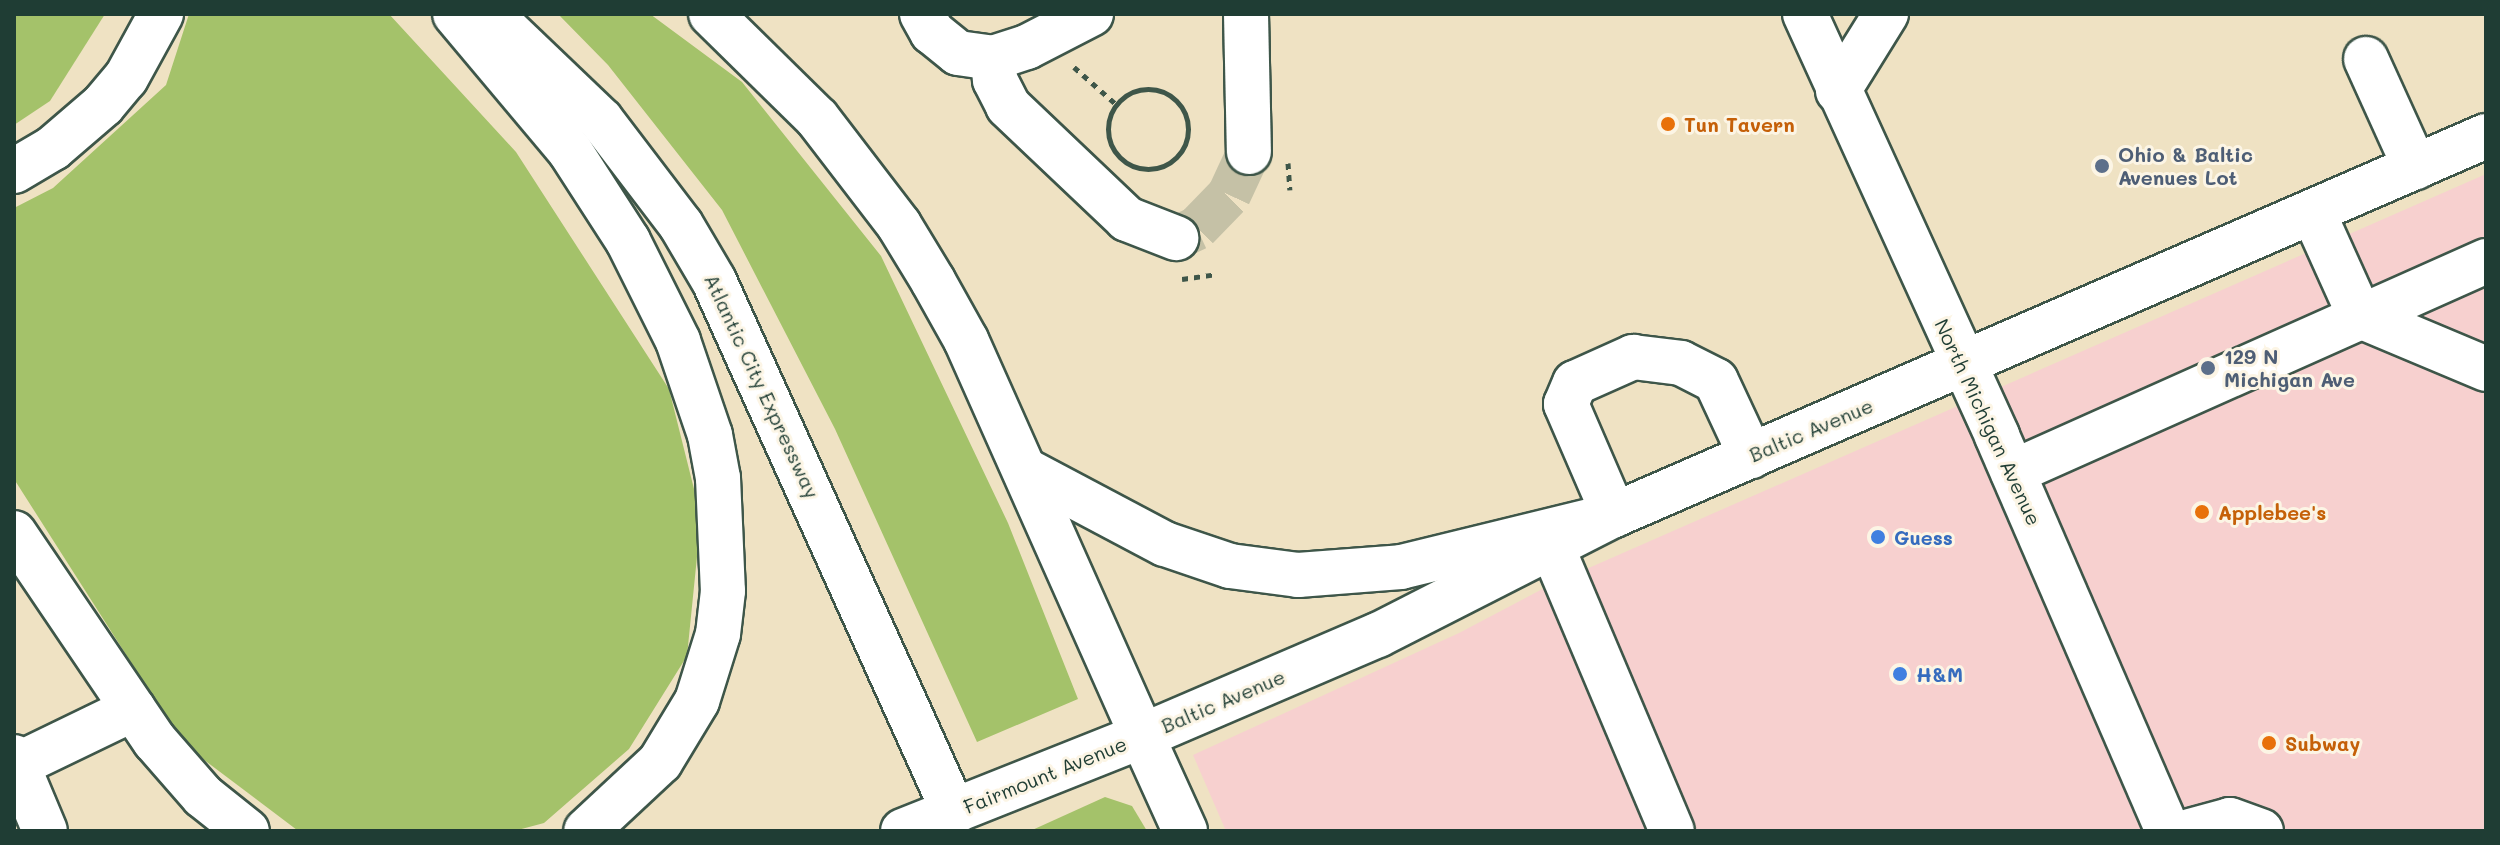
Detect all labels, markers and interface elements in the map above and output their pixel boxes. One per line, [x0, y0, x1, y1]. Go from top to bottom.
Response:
place label: Tun Tavern [1684, 112, 1795, 136]
marker: Tun Tavern [1659, 115, 1677, 133]
place label: Ohio & Baltic Avenues Lot [2118, 142, 2253, 189]
marker: Ohio & Baltic Avenues Lot [2093, 157, 2111, 175]
street label: Atlantic City Expressway [699, 270, 825, 502]
street label: North Michigan Avenue [1930, 315, 2046, 529]
place label: 129 N Michigan Ave [2224, 344, 2355, 391]
marker: 129 N Michigan Ave [2199, 359, 2217, 377]
street label: Baltic Avenue [1745, 393, 1877, 467]
place label: Applebee's [2218, 500, 2326, 524]
marker: Applebee's [2193, 503, 2211, 521]
place label: Guess [1894, 525, 1953, 549]
marker: Guess [1869, 528, 1887, 546]
place label: H&M [1916, 662, 1963, 686]
street label: Baltic Avenue [1157, 664, 1289, 738]
marker: H&M [1891, 665, 1909, 683]
street label: Fairmount Avenue [960, 731, 1130, 819]
place label: Subway [2285, 731, 2360, 755]
marker: Subway [2260, 734, 2278, 752]

